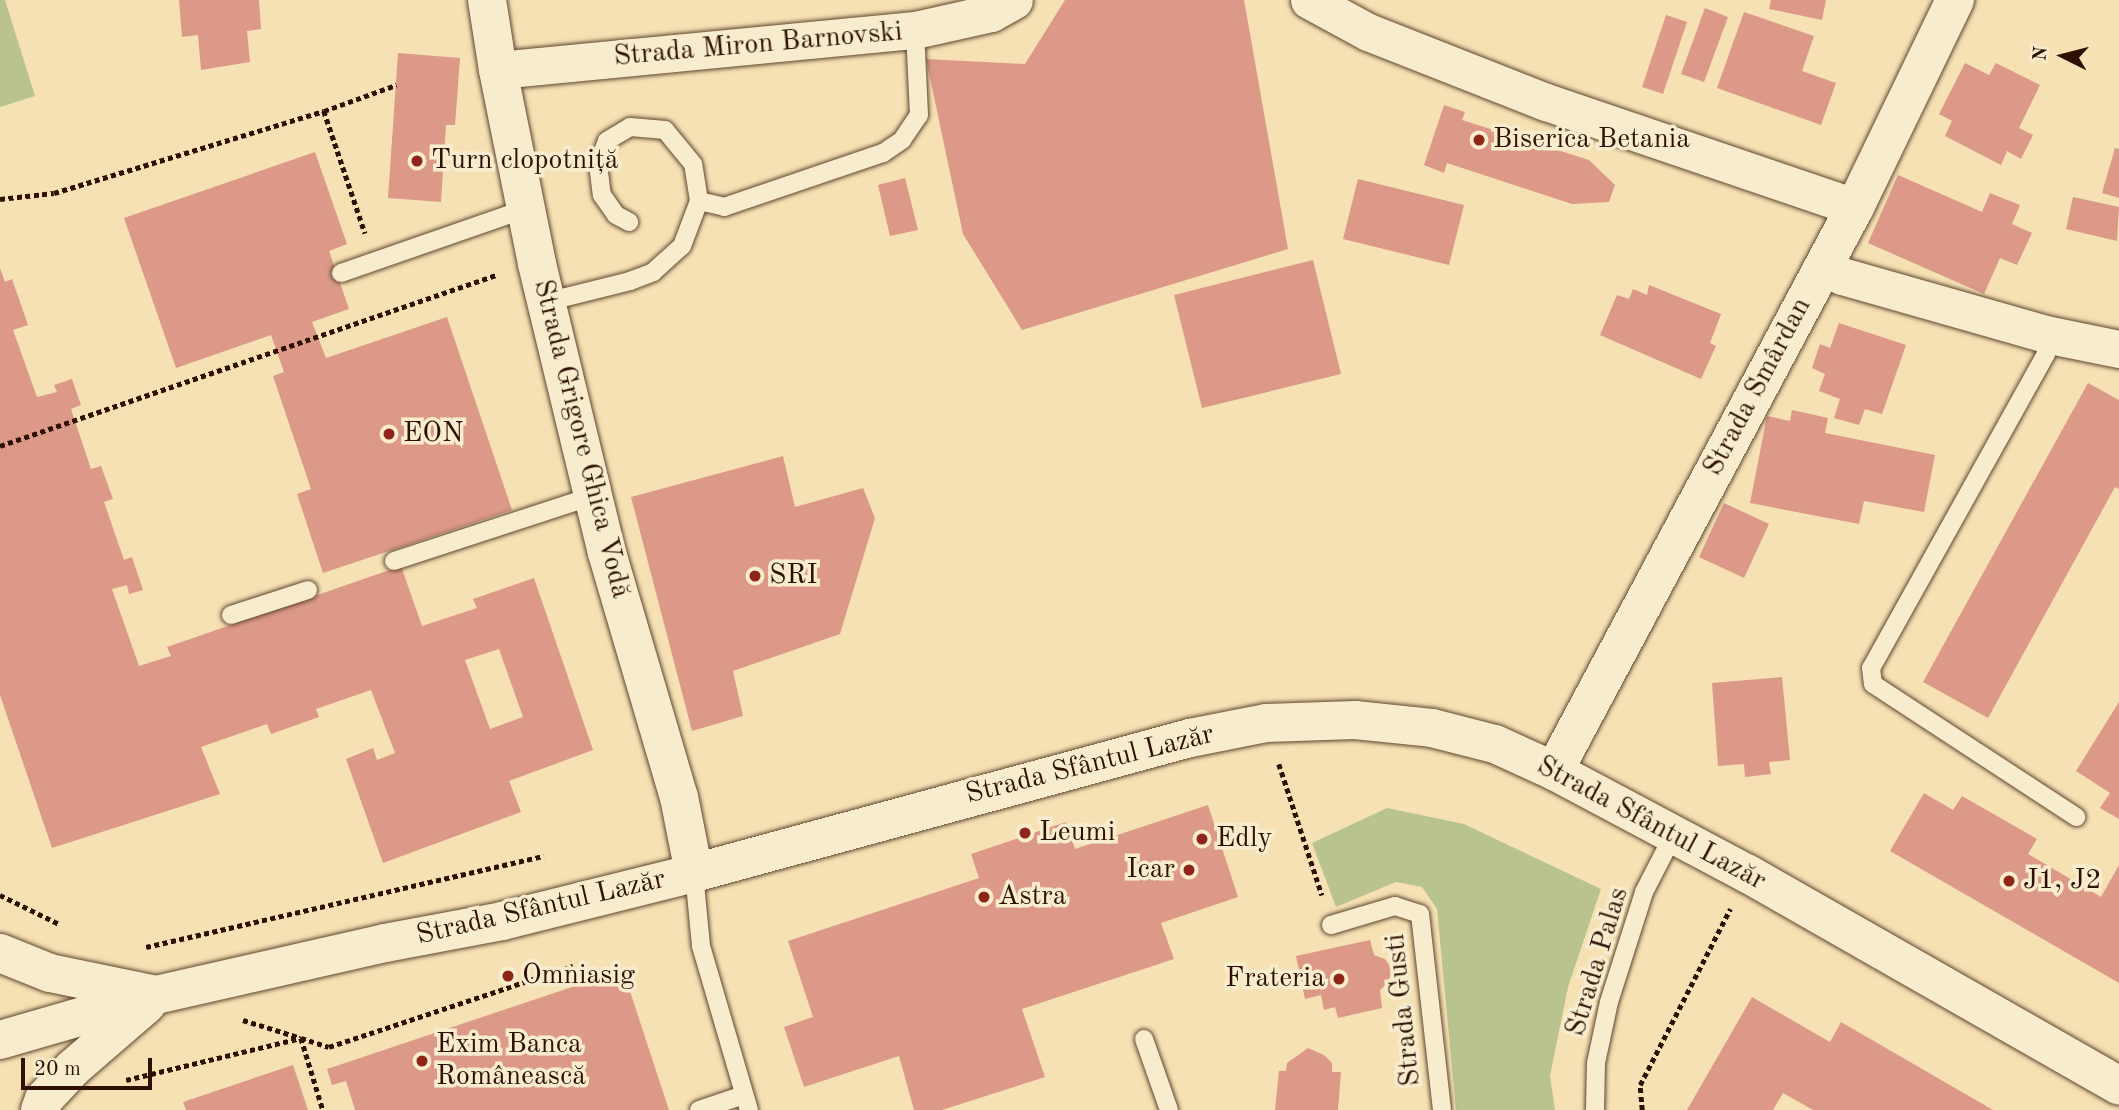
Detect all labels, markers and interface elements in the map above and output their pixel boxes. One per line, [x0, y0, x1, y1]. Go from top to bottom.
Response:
street label: Strada Miron Barnovski [612, 16, 904, 74]
north arrow [2028, 21, 2098, 91]
text: N [2031, 46, 2052, 62]
place label: Biserica Betania [1493, 123, 1690, 157]
marker: Biserica Betania [1471, 132, 1487, 148]
place label: Turn clopotniță [431, 144, 619, 178]
marker: Turn clopotniță [409, 153, 425, 169]
street label: Strada Grigore Ghica Vodă [525, 276, 637, 602]
street label: Strada Smârdan [1697, 292, 1819, 482]
place label: EON [403, 417, 463, 451]
marker: EON [381, 426, 397, 442]
place label: SRI [769, 559, 817, 593]
marker: SRI [747, 568, 763, 584]
street label: Strada Sfântul Lazăr [962, 718, 1218, 812]
street label: Strada Sfântul Lazăr [1531, 749, 1771, 899]
place label: Leumi [1039, 816, 1115, 850]
place label: Edly [1216, 822, 1272, 856]
marker: Leumi [1017, 825, 1033, 841]
marker: Edly [1194, 831, 1210, 847]
place label: Icar [1126, 853, 1175, 887]
marker: Icar [1181, 862, 1197, 878]
street label: Strada Sfântul Lazăr [413, 863, 669, 953]
place label: J1, J2 [2023, 864, 2101, 898]
marker: J1, J2 [2001, 873, 2017, 889]
place label: Astra [998, 880, 1067, 914]
street label: Strada Palas [1559, 883, 1637, 1041]
marker: Astra [976, 889, 992, 905]
street label: Strada Gusti [1379, 932, 1429, 1088]
place label: Omniasig [522, 959, 635, 993]
place label: Frateria [1225, 962, 1325, 996]
marker: Omniasig [500, 968, 516, 984]
marker: Frateria [1331, 971, 1347, 987]
place label: Exim Banca Românească [436, 1028, 586, 1094]
scale bar [24, 1044, 156, 1088]
marker: Exim Banca Românească [414, 1053, 430, 1069]
text: 20 m [34, 1059, 81, 1080]

